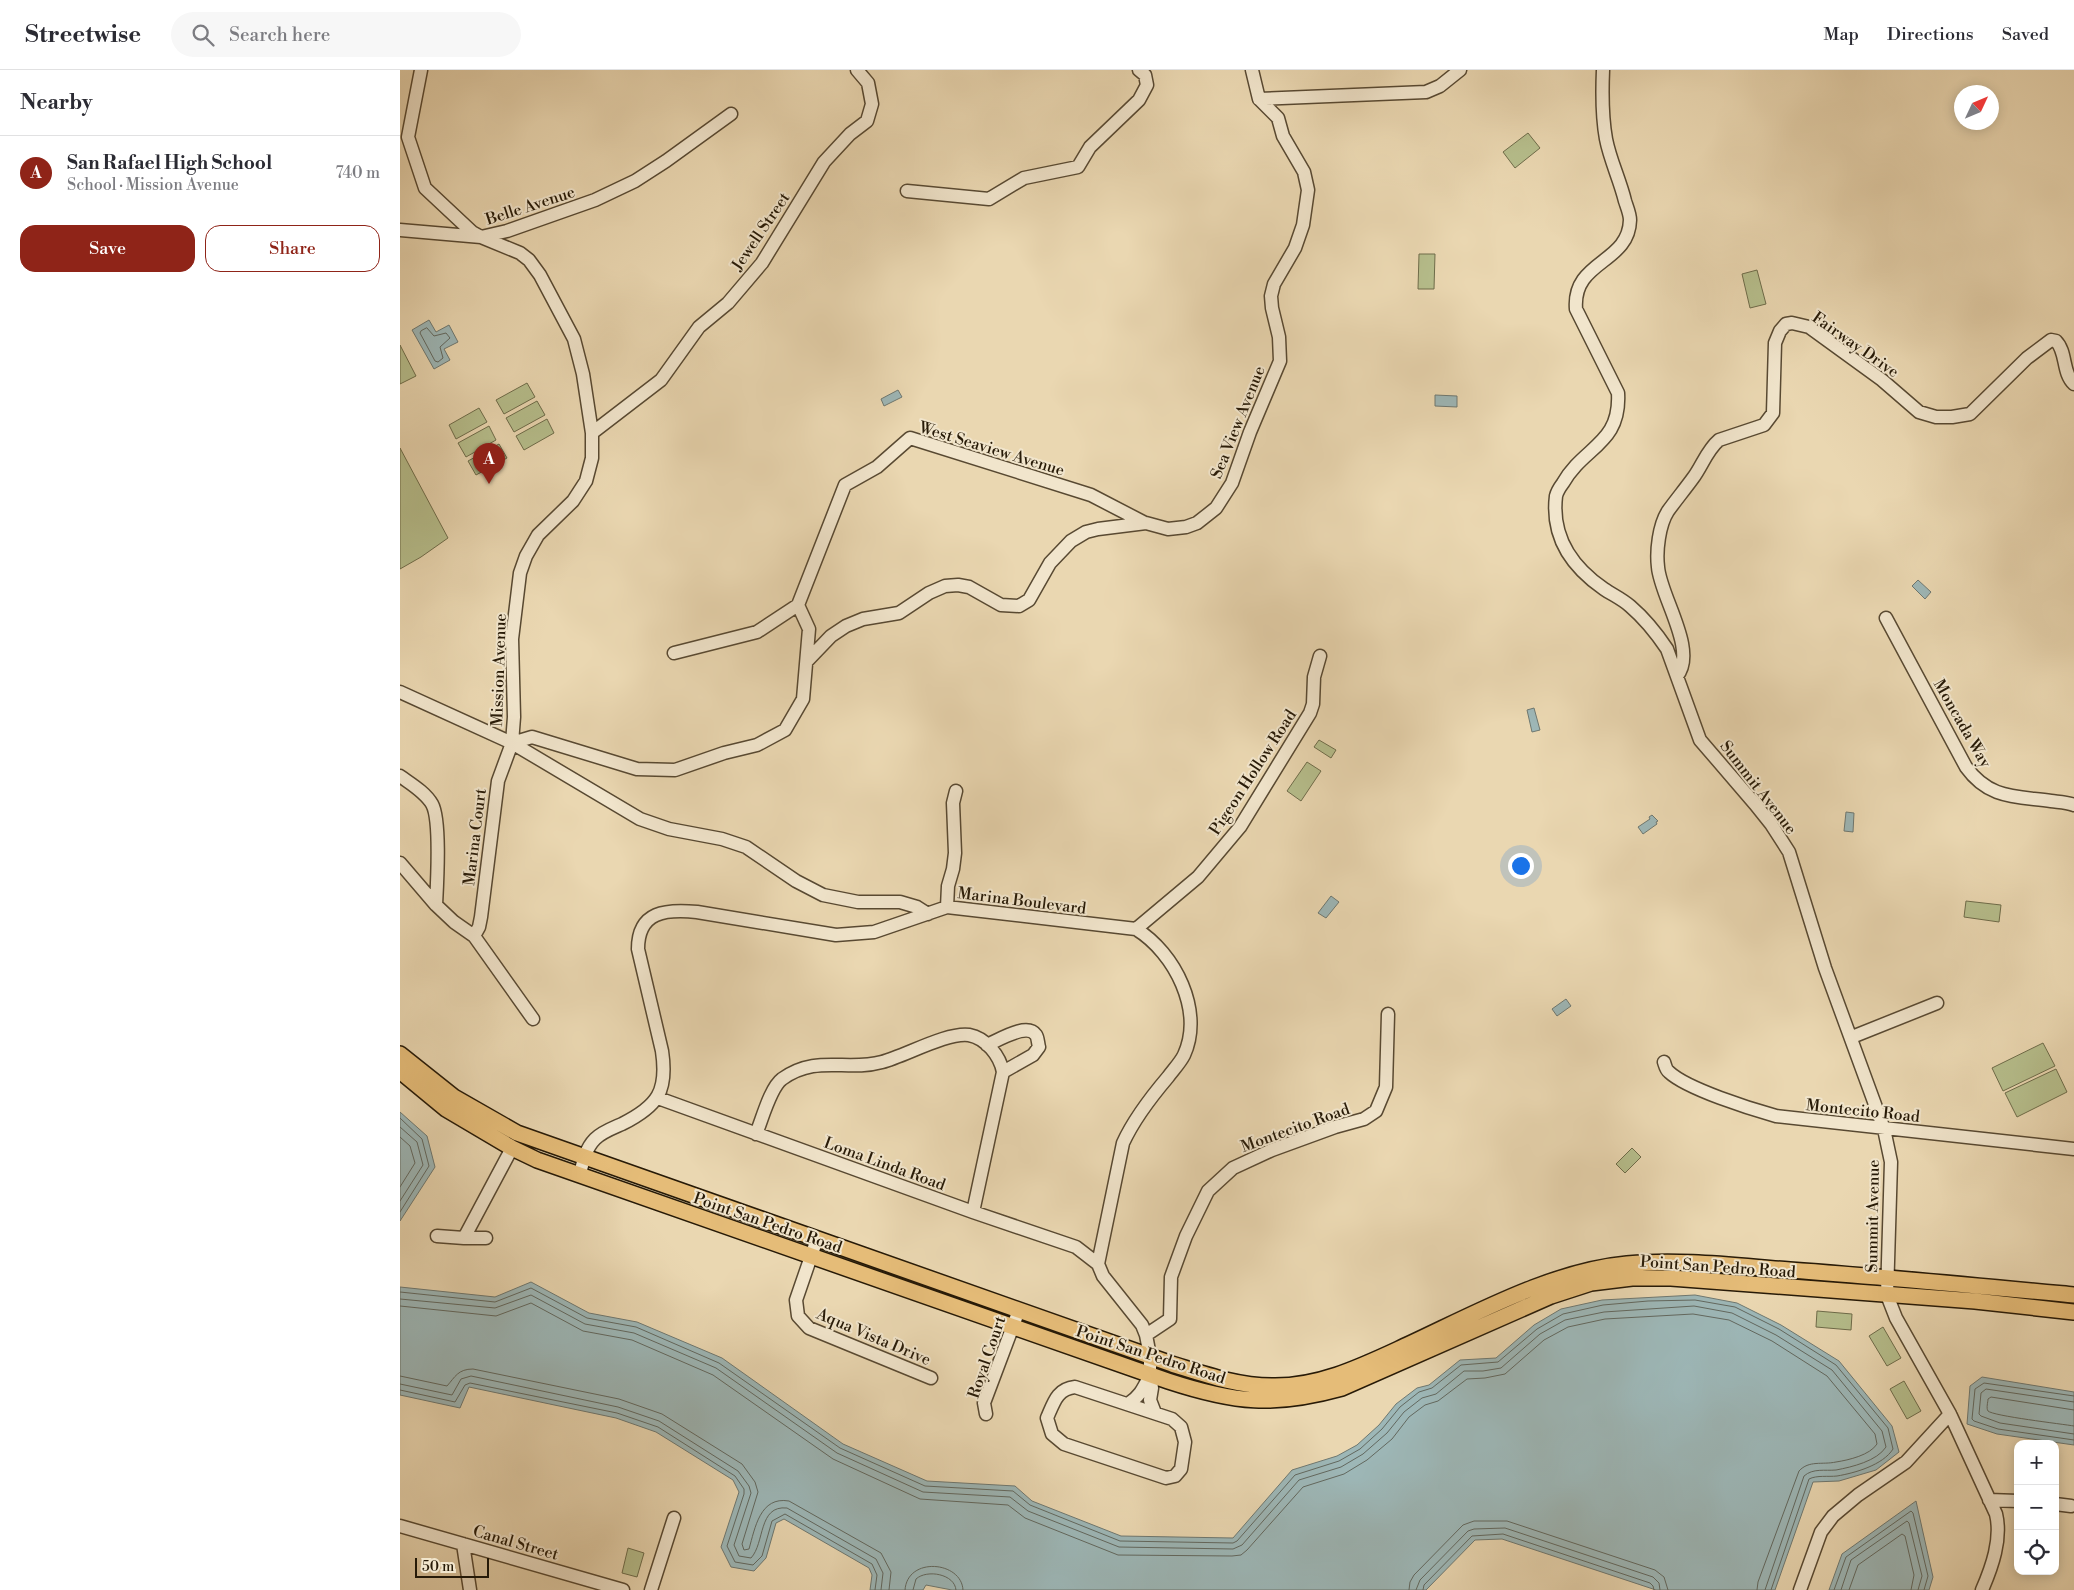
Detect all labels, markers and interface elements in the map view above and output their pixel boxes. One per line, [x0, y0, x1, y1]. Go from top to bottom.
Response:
search box [171, 12, 521, 57]
text: Streetwise [25, 20, 141, 50]
icon: search [189, 21, 217, 49]
text: Search here [229, 23, 330, 47]
text: Map [1823, 23, 1859, 46]
text: Directions [1887, 23, 1974, 46]
text: Saved [2002, 23, 2049, 46]
north arrow [1954, 85, 1999, 130]
text: Nearby [20, 90, 93, 116]
text: San Rafael High School [67, 151, 272, 175]
text: A [30, 163, 42, 183]
text: 740 m [335, 163, 380, 183]
text: School · Mission Avenue [67, 175, 239, 195]
street label: Belle Avenue [482, 182, 578, 230]
street label: Jewell Street [727, 188, 795, 275]
button: Save [20, 225, 195, 272]
button: Share [205, 225, 380, 272]
street label: Fairway Drive [1808, 308, 1903, 382]
street label: Sea View Avenue [1206, 363, 1270, 482]
street label: West Seaview Avenue [916, 417, 1067, 481]
pin: A [473, 443, 505, 484]
street label: Mission Avenue [487, 613, 511, 727]
street label: Moncada Way [1929, 676, 1996, 771]
street label: Pigeon Hollow Road [1205, 706, 1301, 839]
street label: Summit Avenue [1716, 737, 1801, 838]
street label: Marina Court [459, 787, 491, 887]
your location [1508, 853, 1534, 879]
street label: Marina Boulevard [956, 883, 1087, 919]
street label: Montecito Road [1805, 1095, 1921, 1127]
street label: Montecito Road [1238, 1099, 1352, 1157]
street label: Loma Linda Road [821, 1133, 948, 1195]
street label: Summit Avenue [1862, 1159, 1884, 1273]
street label: Point San Pedro Road [691, 1188, 845, 1258]
street label: Point San Pedro Road [1639, 1252, 1796, 1282]
street label: Aqua Vista Drive [813, 1303, 934, 1370]
street label: Royal Court [964, 1313, 1010, 1401]
street label: Point San Pedro Road [1073, 1321, 1228, 1389]
map controls [2014, 1440, 2059, 1575]
button: + [2014, 1440, 2059, 1485]
button: − [2014, 1485, 2059, 1530]
street label: Canal Street [471, 1521, 561, 1565]
button: locate [2014, 1530, 2059, 1575]
scale bar [415, 1555, 489, 1578]
text: 50 m [422, 1558, 454, 1576]

